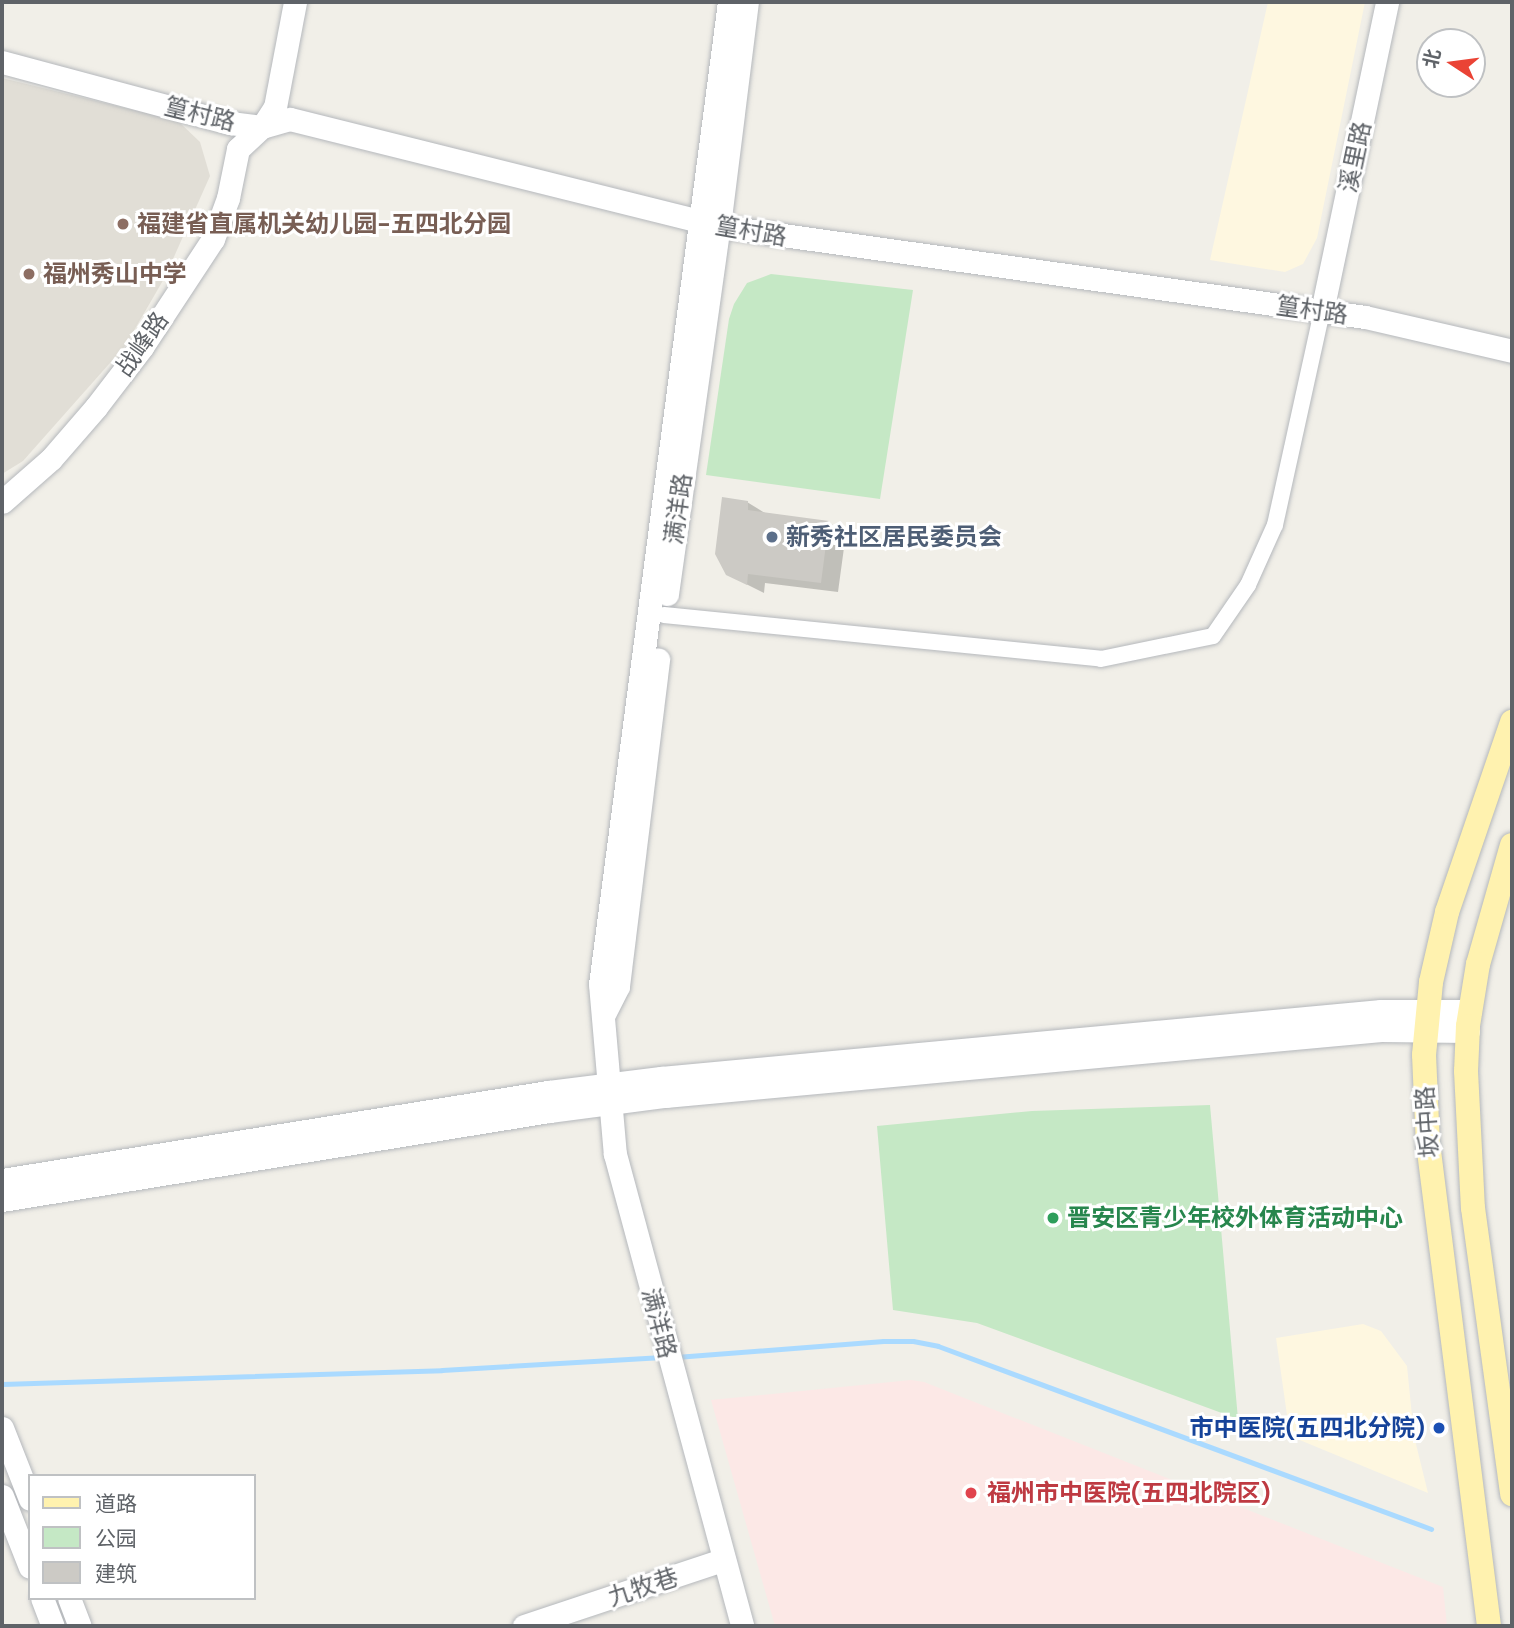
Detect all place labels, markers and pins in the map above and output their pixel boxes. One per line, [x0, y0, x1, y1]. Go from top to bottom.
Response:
place label: 福建省直属机关幼儿园-五四北分园 [137, 210, 511, 238]
marker: 福建省直属机关幼儿园-五四北分园 [115, 216, 131, 232]
place label: 福州秀山中学 [43, 260, 187, 288]
marker: 福州秀山中学 [21, 266, 37, 282]
place label: 新秀社区居民委员会 [786, 523, 1002, 551]
marker: 新秀社区居民委员会 [764, 529, 780, 545]
place label: 晋安区青少年校外体育活动中心 [1067, 1204, 1403, 1232]
marker: 晋安区青少年校外体育活动中心 [1045, 1210, 1061, 1226]
place label: 市中医院(五四北分院) [1190, 1414, 1425, 1442]
marker: 市中医院(五四北分院) [1431, 1420, 1447, 1436]
place label: 福州市中医院(五四北院区) [987, 1479, 1270, 1507]
marker: 福州市中医院(五四北院区) [961, 1483, 981, 1503]

